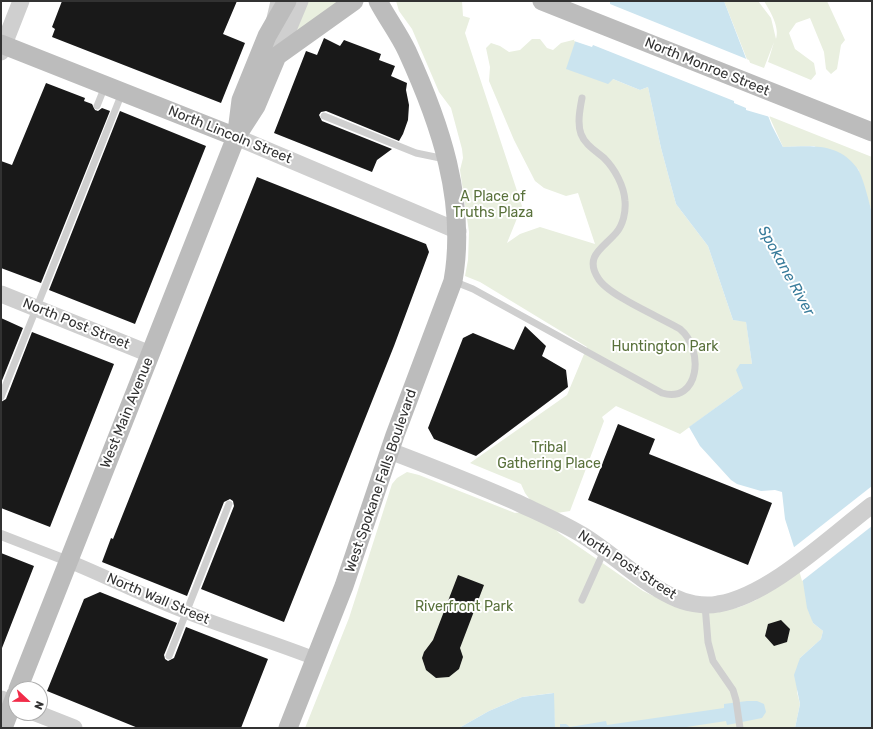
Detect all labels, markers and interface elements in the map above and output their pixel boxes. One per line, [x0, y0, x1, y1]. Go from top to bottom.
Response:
street label: North Monroe Street [642, 34, 772, 100]
street label: North Lincoln Street [166, 103, 294, 167]
park label: A Place of Truths Plaza [453, 189, 533, 222]
water label: Spokane River [754, 223, 818, 319]
street label: North Post Street [20, 295, 132, 353]
park label: Huntington Park [611, 339, 719, 355]
street label: West Main Avenue [97, 355, 157, 471]
street label: West Spokane Falls Boulevard [342, 387, 420, 575]
park label: Tribal Gathering Place [497, 440, 601, 472]
street label: North Post Street [575, 527, 679, 603]
street label: North Wall Street [104, 570, 212, 628]
park label: Riverfront Park [415, 599, 513, 615]
north arrow [8, 681, 48, 721]
text: N [31, 699, 46, 711]

